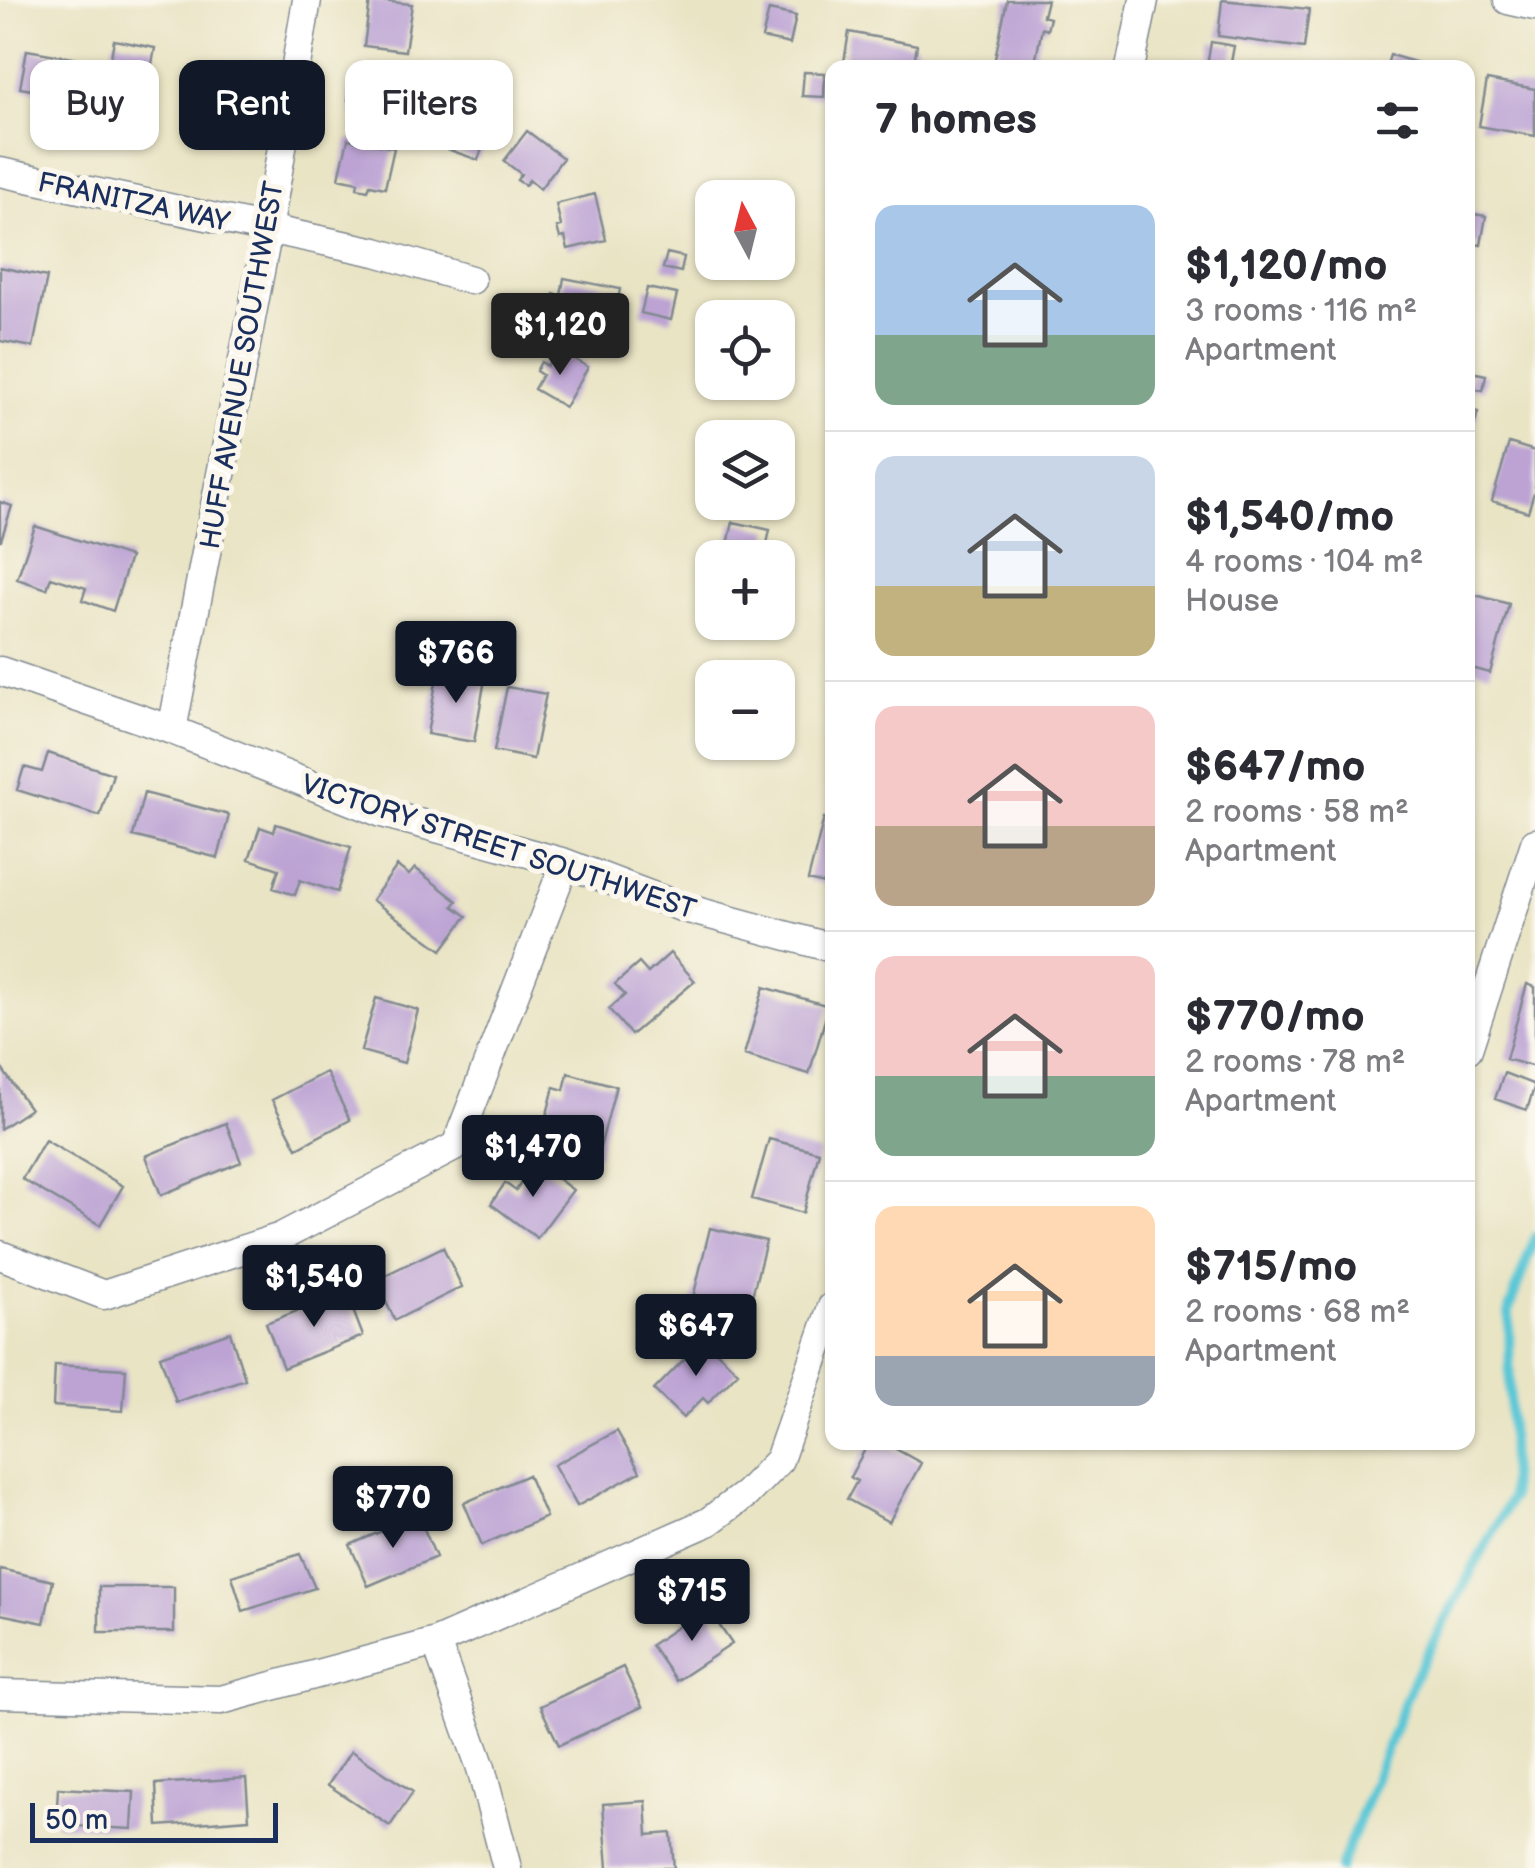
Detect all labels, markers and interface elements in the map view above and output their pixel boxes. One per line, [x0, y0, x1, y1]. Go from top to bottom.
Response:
chip: Buy [30, 60, 159, 150]
chip: Rent [179, 60, 325, 150]
chip: Filters [345, 60, 513, 150]
icon: filters [1370, 93, 1425, 148]
text: 7 homes [875, 95, 1037, 146]
street label: FRANITZA WAY [35, 166, 233, 239]
street label: HUFF AVENUE SOUTHWEST [194, 179, 291, 552]
north arrow [695, 180, 795, 280]
map controls [695, 180, 795, 760]
text: $1,120/mo [1185, 241, 1387, 292]
icon: home [955, 245, 1075, 365]
text: 3 rooms · 116 m² [1185, 292, 1417, 331]
pin: $1,120 [479, 293, 641, 378]
button: locate [695, 300, 795, 400]
text: $1,120 [513, 306, 607, 345]
text: Apartment [1185, 331, 1336, 370]
button: layers [695, 420, 795, 520]
text: $1,540/mo [1185, 492, 1394, 543]
icon: home [955, 496, 1075, 616]
button: + [695, 540, 795, 640]
text: 4 rooms · 104 m² [1185, 543, 1423, 582]
text: House [1185, 582, 1279, 621]
pin: $766 [397, 621, 515, 706]
text: $766 [417, 634, 495, 673]
button: − [695, 660, 795, 760]
text: $647/mo [1185, 742, 1365, 793]
icon: home [955, 746, 1075, 866]
street label: VICTORY STREET SOUTHWEST [297, 768, 700, 927]
text: 2 rooms · 58 m² [1185, 793, 1409, 832]
text: Apartment [1185, 832, 1336, 871]
text: $770/mo [1185, 992, 1365, 1043]
icon: home [955, 996, 1075, 1116]
text: 2 rooms · 78 m² [1185, 1043, 1405, 1082]
text: Apartment [1185, 1082, 1336, 1121]
pin: $1,470 [452, 1115, 614, 1200]
text: $1,470 [484, 1128, 582, 1167]
text: $715/mo [1185, 1242, 1357, 1293]
pin: $1,540 [233, 1245, 395, 1330]
icon: home [955, 1246, 1075, 1366]
text: $1,540 [265, 1258, 363, 1297]
text: 2 rooms · 68 m² [1185, 1293, 1410, 1332]
pin: $647 [637, 1294, 755, 1379]
text: $647 [658, 1307, 735, 1346]
text: Apartment [1185, 1332, 1336, 1371]
pin: $770 [334, 1466, 452, 1551]
text: $770 [355, 1479, 431, 1518]
pin: $715 [633, 1559, 751, 1644]
text: $715 [657, 1572, 727, 1611]
scale bar [30, 1798, 278, 1842]
text: 50 m [45, 1804, 108, 1837]

